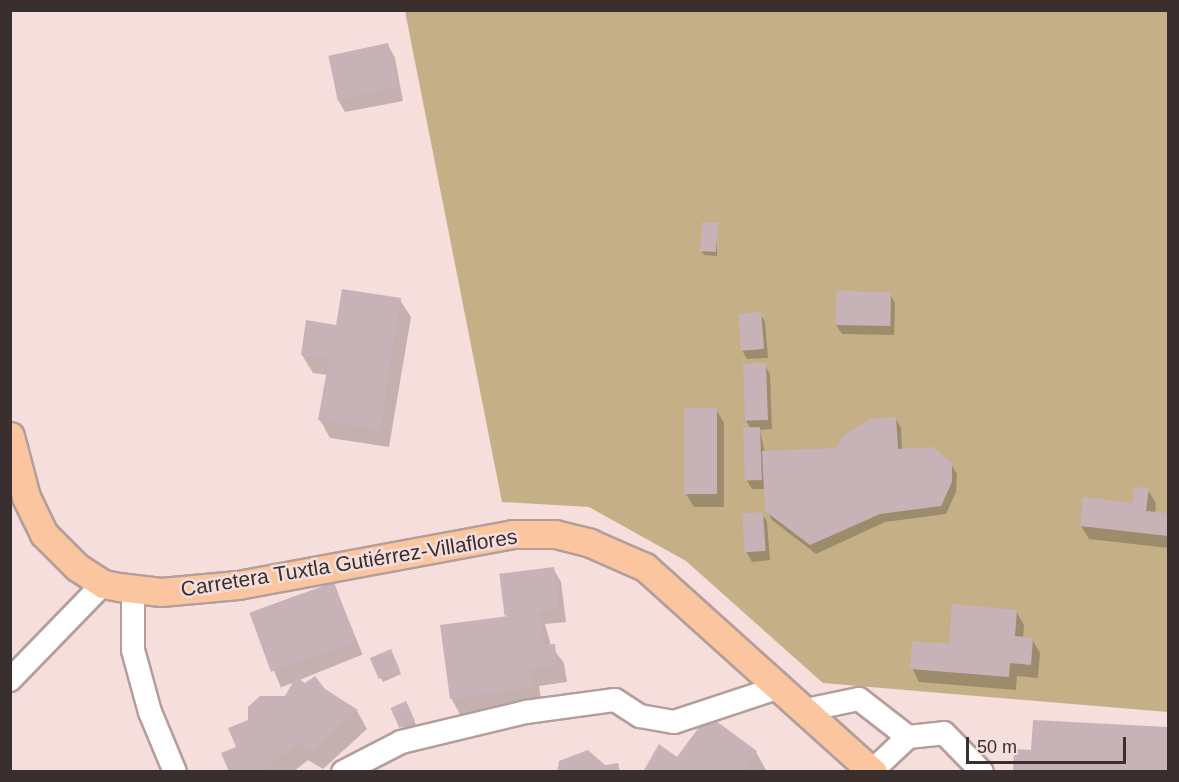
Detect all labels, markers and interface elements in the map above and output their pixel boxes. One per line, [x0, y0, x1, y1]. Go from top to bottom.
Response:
street label: Carretera Tuxtla Gutiérrez-Villaflores [179, 524, 519, 602]
scale bar [969, 725, 1130, 763]
text: 50 m [977, 737, 1017, 757]

